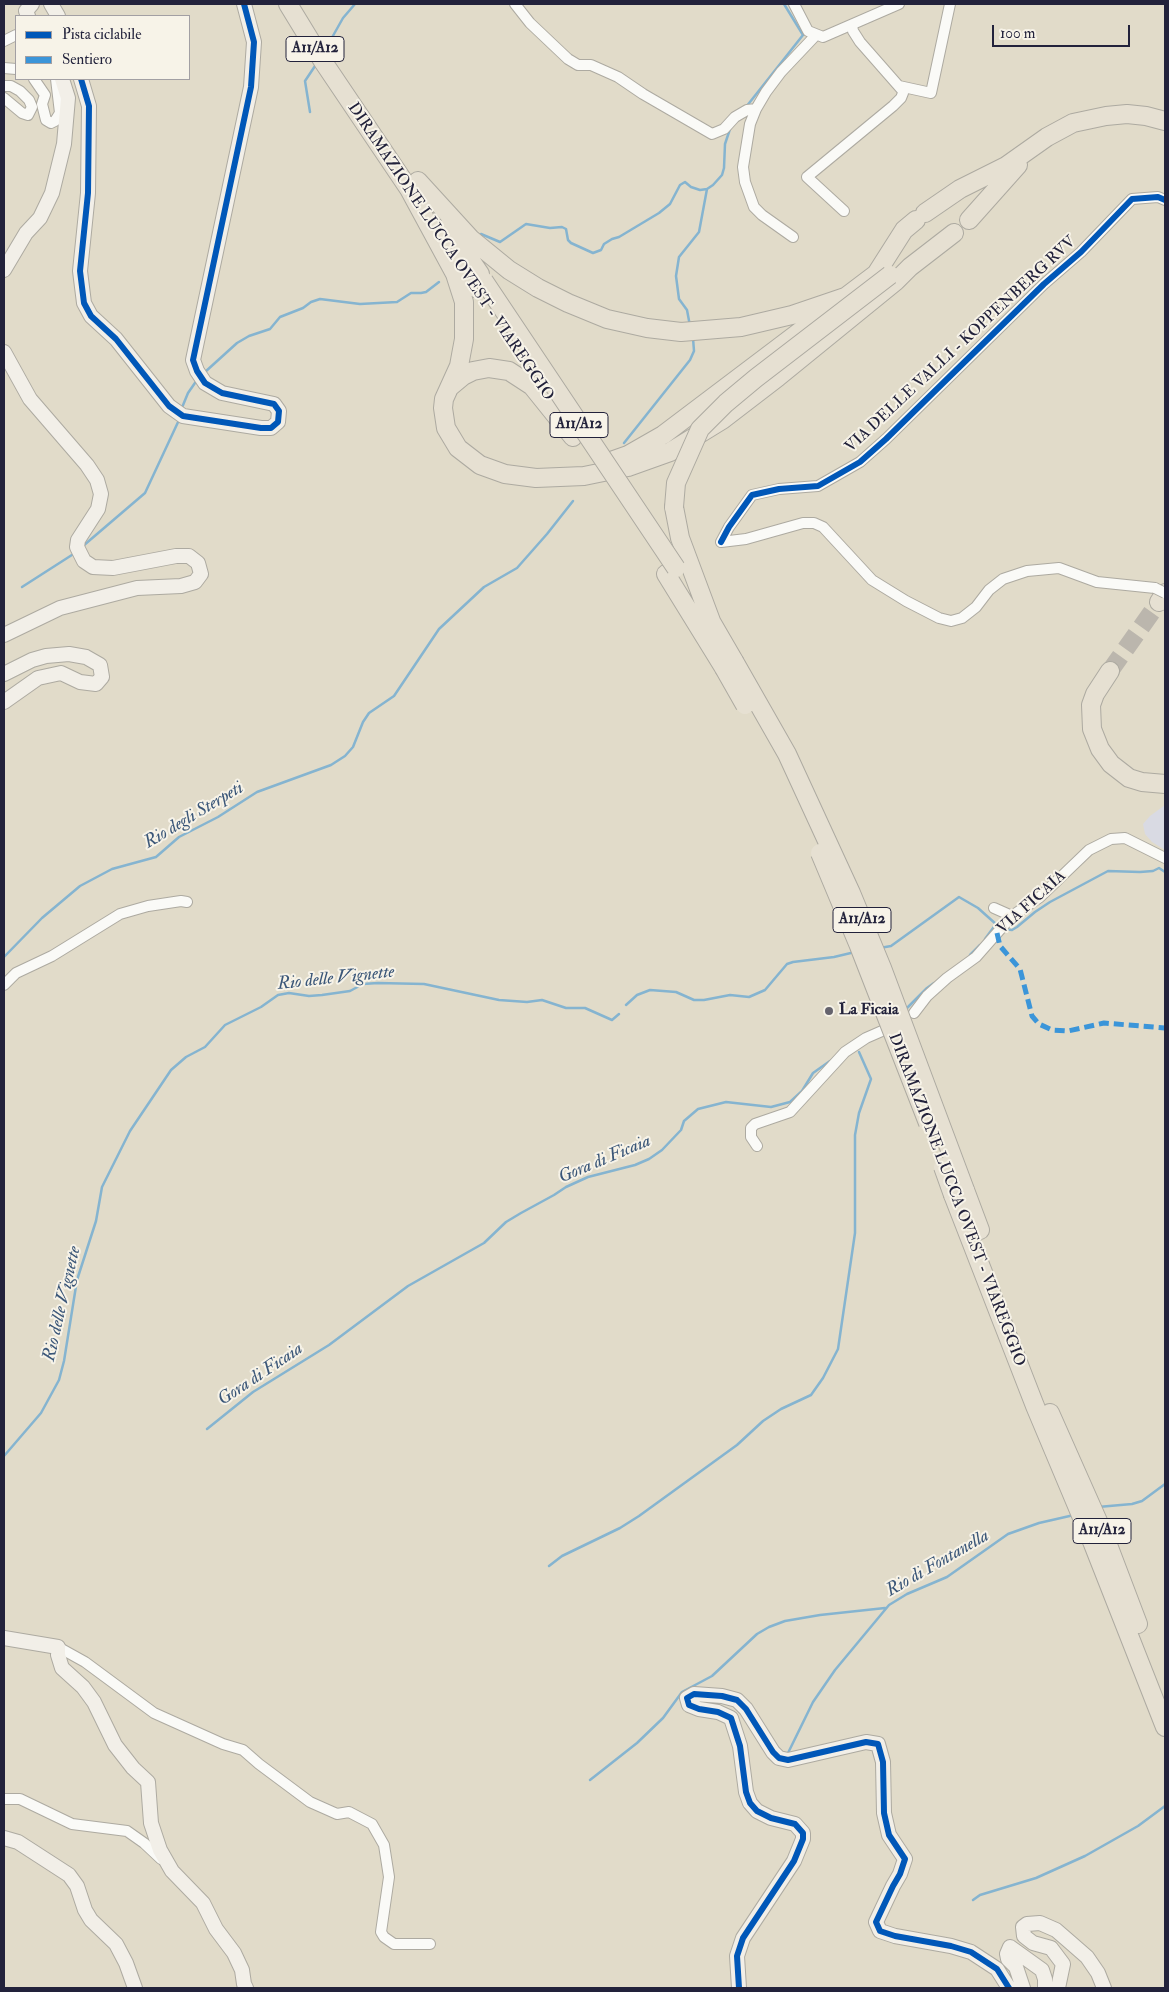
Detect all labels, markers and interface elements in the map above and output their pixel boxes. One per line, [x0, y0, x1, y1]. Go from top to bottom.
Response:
legend [15, 15, 190, 80]
scale bar [994, 15, 1132, 47]
text: 100 m [1000, 24, 1035, 43]
text: Pista ciclabile [62, 25, 141, 44]
road number: A11/A12 [286, 36, 344, 62]
text: Sentiero [62, 50, 112, 69]
street label: DIRAMAZIONE LUCCA OVEST - VIAREGGIO [343, 99, 557, 405]
street label: VIA DELLE VALLI - KOPPENBERG RVV [842, 233, 1080, 457]
road number: A11/A12 [550, 412, 608, 438]
water label: Rio degli Sterpeti [140, 778, 248, 854]
street label: VIA FICAIA [994, 867, 1070, 939]
road number: A11/A12 [833, 908, 891, 932]
water label: Rio delle Vignette [277, 962, 395, 996]
place label: La Ficaia [839, 1001, 898, 1021]
marker: La Ficaia [823, 1005, 835, 1017]
street label: DIRAMAZIONE LUCCA OVEST - VIAREGGIO [883, 1031, 1029, 1369]
water label: Gora di Ficaia [556, 1131, 654, 1189]
water label: Rio delle Vignette [39, 1244, 87, 1364]
water label: Gora di Ficaia [214, 1339, 308, 1411]
road number: A11/A12 [1073, 1518, 1131, 1544]
water label: Rio di Fontanella [883, 1526, 993, 1602]

